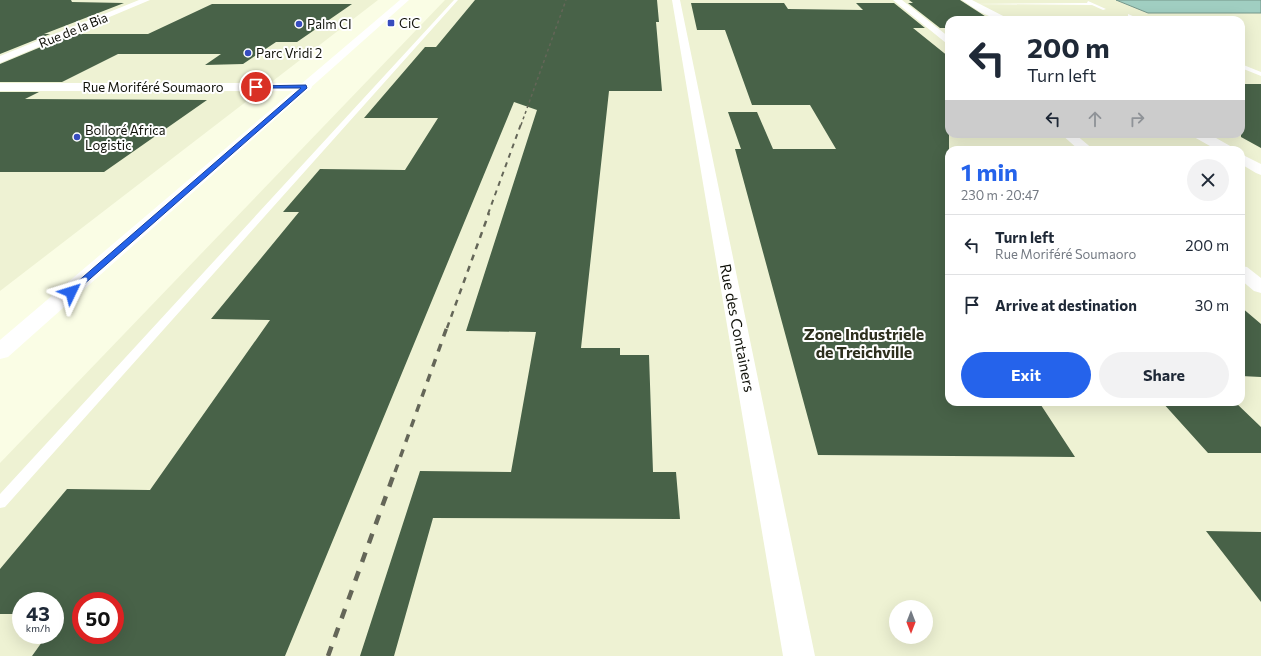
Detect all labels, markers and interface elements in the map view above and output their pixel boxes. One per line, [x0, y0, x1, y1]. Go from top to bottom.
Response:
street label: Rue de la Bia [36, 9, 110, 51]
place label: CiC [399, 15, 420, 31]
place label: Palm CI [307, 16, 352, 32]
marker: CiC [386, 18, 396, 28]
marker: Palm CI [294, 19, 304, 29]
text: 200 m [1027, 30, 1110, 64]
icon: left [961, 32, 1013, 84]
place label: Parc Vridi 2 [256, 45, 322, 61]
marker: Parc Vridi 2 [243, 48, 253, 58]
text: Turn left [1027, 64, 1096, 86]
pin [239, 70, 273, 104]
icon: arrive [245, 76, 267, 98]
street label: Rue Moriféré Soumaoro [82, 79, 224, 95]
icon: left [1042, 108, 1064, 130]
icon: ahead [1084, 108, 1106, 130]
icon: right [1126, 108, 1148, 130]
place label: Bolloré Africa Logistic [85, 122, 165, 153]
marker: Bolloré Africa Logistic [72, 132, 82, 142]
text: 1 min [961, 157, 1018, 186]
button: close [1187, 159, 1229, 201]
text: 230 m · 20:47 [961, 187, 1039, 203]
text: Turn left [995, 228, 1054, 246]
icon: left [961, 234, 983, 256]
text: 200 m [1185, 236, 1229, 254]
text: Rue Moriféré Soumaoro [995, 246, 1136, 262]
street label: Rue des Containers [717, 262, 759, 394]
position arrow [50, 271, 92, 313]
icon: arrive [961, 294, 983, 316]
text: Arrive at destination [995, 296, 1137, 314]
text: 30 m [1195, 296, 1229, 314]
district label: Zone Industriele de Treichville [804, 324, 924, 361]
button: Exit [961, 352, 1091, 398]
button: Share [1099, 352, 1229, 398]
speed limit sign: 50 [72, 592, 124, 644]
north arrow [889, 600, 933, 644]
map controls [889, 600, 933, 644]
text: 43 [26, 601, 50, 625]
text: km/h [26, 622, 50, 634]

